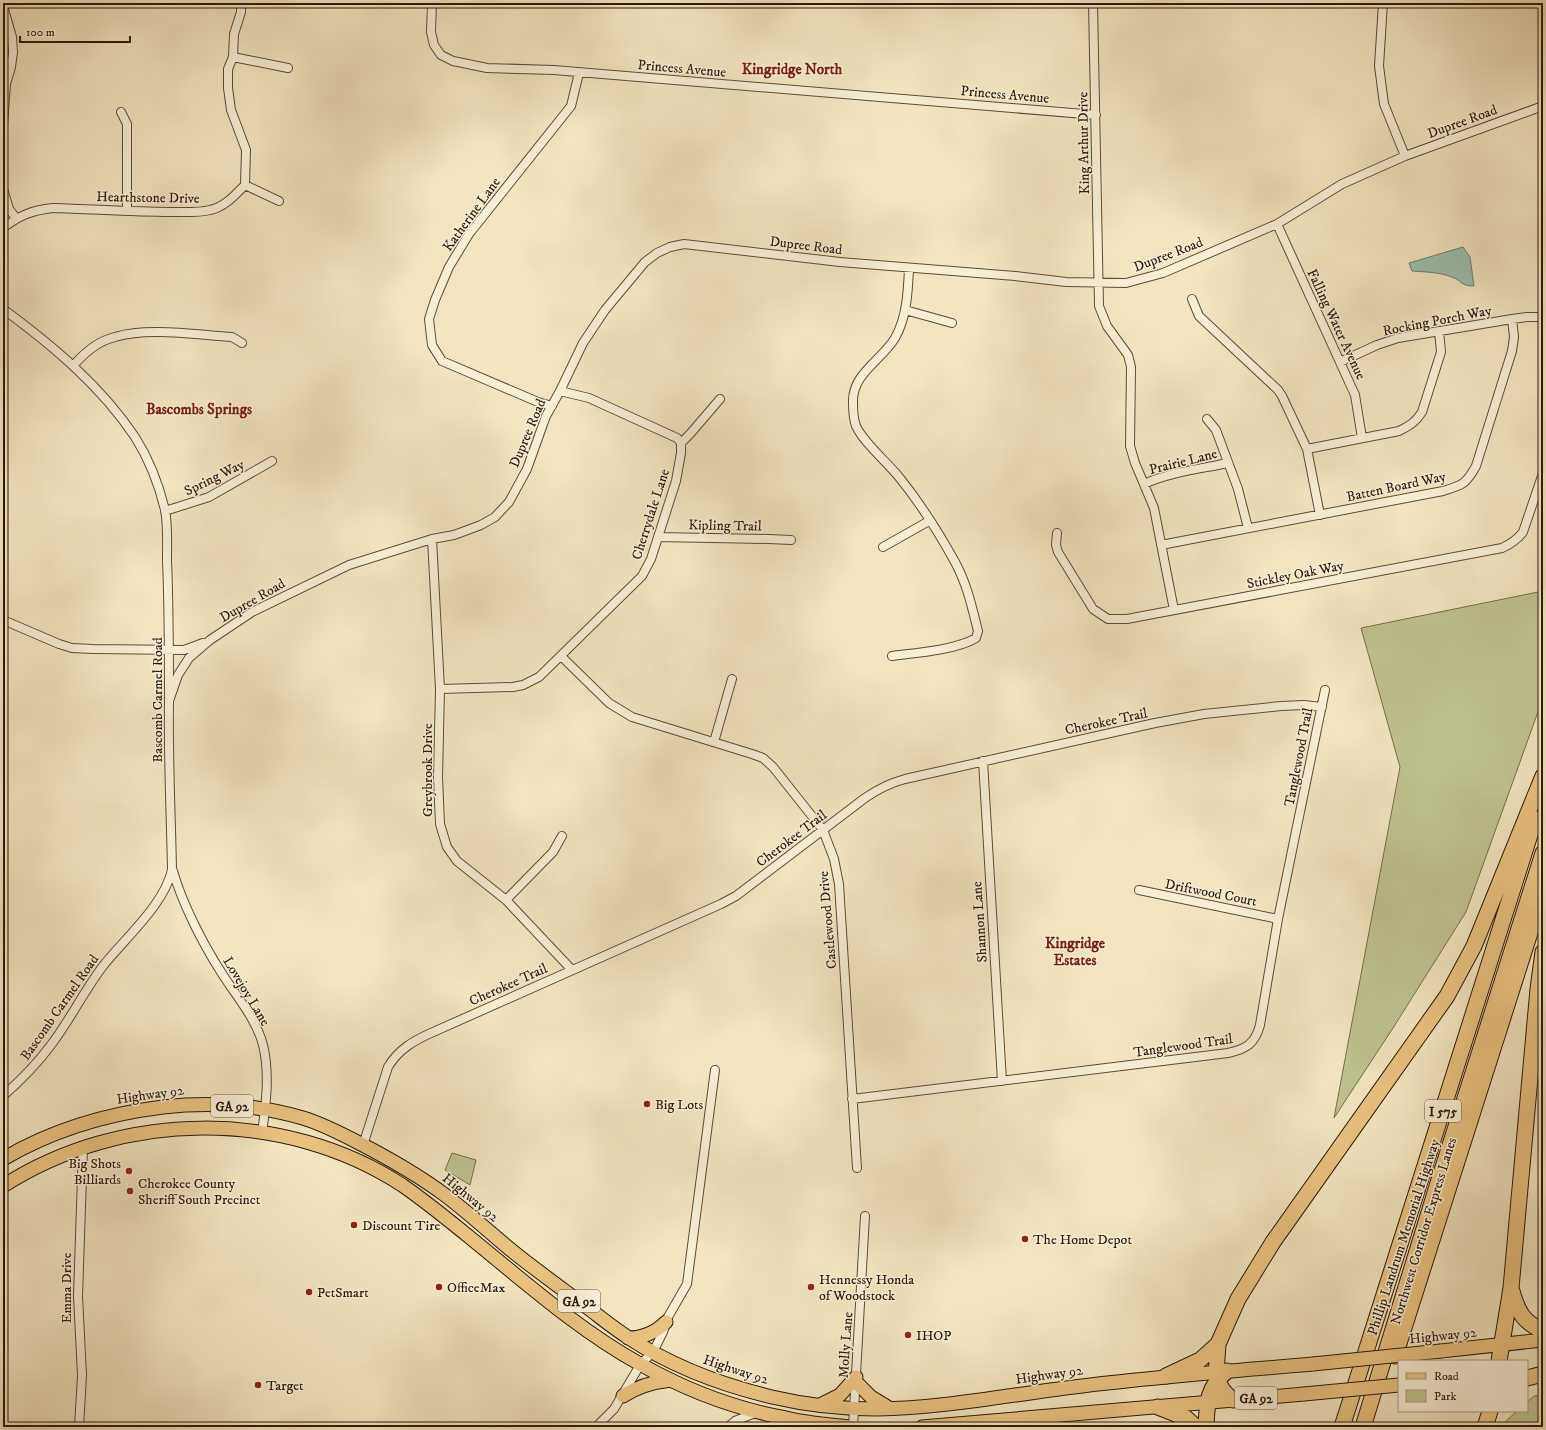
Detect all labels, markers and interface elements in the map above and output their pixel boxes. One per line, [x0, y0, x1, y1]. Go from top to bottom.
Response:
scale bar [20, 18, 130, 44]
text: 100 m [26, 25, 55, 40]
street label: Princess Avenue [637, 56, 727, 82]
district label: Kingridge North [742, 60, 842, 79]
street label: Princess Avenue [960, 82, 1050, 108]
street label: King Arthur Drive [1074, 91, 1094, 194]
street label: Dupree Road [1425, 101, 1500, 143]
street label: Katherine Lane [439, 174, 505, 255]
street label: Hearthstone Drive [96, 188, 200, 208]
street label: Dupree Road [769, 233, 843, 259]
street label: Dupree Road [1131, 233, 1206, 276]
street label: Falling Water Avenue [1303, 266, 1370, 383]
street label: Rocking Porch Way [1381, 302, 1493, 340]
street label: Dupree Road [505, 396, 550, 470]
district label: Bascombs Springs [146, 400, 252, 419]
street label: Prairie Lane [1147, 445, 1219, 479]
street label: Spring Way [181, 455, 248, 500]
street label: Cherrydale Lane [628, 466, 674, 562]
street label: Batten Board Way [1345, 468, 1448, 506]
street label: Kipling Trail [688, 516, 763, 536]
street label: Stickley Oak Way [1245, 557, 1346, 593]
street label: Dupree Road [216, 575, 289, 627]
street label: Bascomb Carmel Road [149, 637, 167, 763]
street label: Cherokee Trail [1063, 704, 1150, 740]
street label: Tanglewood Trail [1281, 706, 1318, 808]
street label: Greybrook Drive [419, 723, 437, 817]
street label: Cherokee Trail [753, 806, 831, 871]
street label: Castlewood Drive [815, 870, 841, 970]
street label: Driftwood Court [1163, 875, 1259, 911]
street label: Shannon Lane [968, 880, 992, 963]
district label: Kingridge Estates [1045, 934, 1106, 970]
street label: Bascomb Carmel Road [17, 951, 103, 1064]
street label: Lovejoy Lane [218, 954, 274, 1030]
street label: Cherokee Trail [466, 959, 551, 1010]
street label: Tanglewood Trail [1132, 1030, 1235, 1062]
street label: Highway 92 [115, 1081, 185, 1109]
road number: GA 92 [211, 1095, 253, 1117]
place label: Big Lots [655, 1096, 704, 1114]
marker: Big Lots [642, 1099, 652, 1109]
road number: I 575 [1425, 1100, 1461, 1122]
street label: Northwest Corridor Express Lanes [1387, 1135, 1461, 1327]
street label: Phillip Landrum Memorial Highway [1364, 1137, 1444, 1338]
place label: Big Shots Billiards [68, 1155, 121, 1189]
marker: Big Shots Billiards [124, 1166, 134, 1176]
street label: Highway 92 [438, 1169, 502, 1226]
place label: Cherokee County Sheriff South Precinct [138, 1175, 261, 1209]
marker: Cherokee County Sheriff South Precinct [125, 1186, 135, 1196]
place label: Discount Tire [362, 1217, 440, 1235]
marker: Discount Tire [349, 1220, 359, 1230]
place label: The Home Depot [1033, 1231, 1132, 1249]
marker: The Home Depot [1020, 1234, 1030, 1244]
street label: Emma Drive [58, 1252, 76, 1324]
place label: Hennessy Honda of Woodstock [819, 1271, 914, 1305]
place label: OfficeMax [447, 1279, 505, 1297]
marker: OfficeMax [434, 1282, 444, 1292]
marker: Hennessy Honda of Woodstock [806, 1282, 816, 1292]
place label: PetSmart [317, 1284, 369, 1302]
marker: PetSmart [304, 1287, 314, 1297]
road number: GA 92 [558, 1290, 600, 1312]
street label: Molly Lane [835, 1311, 857, 1379]
street label: Highway 92 [1408, 1323, 1478, 1348]
place label: IHOP [916, 1327, 951, 1345]
marker: IHOP [903, 1330, 913, 1340]
street label: Highway 92 [701, 1351, 771, 1389]
legend [1398, 1360, 1528, 1412]
street label: Highway 92 [1014, 1361, 1084, 1389]
text: Road [1434, 1369, 1459, 1384]
place label: Target [266, 1377, 304, 1395]
marker: Target [253, 1380, 263, 1390]
road number: GA 92 [1235, 1387, 1277, 1409]
text: Park [1434, 1389, 1456, 1404]

